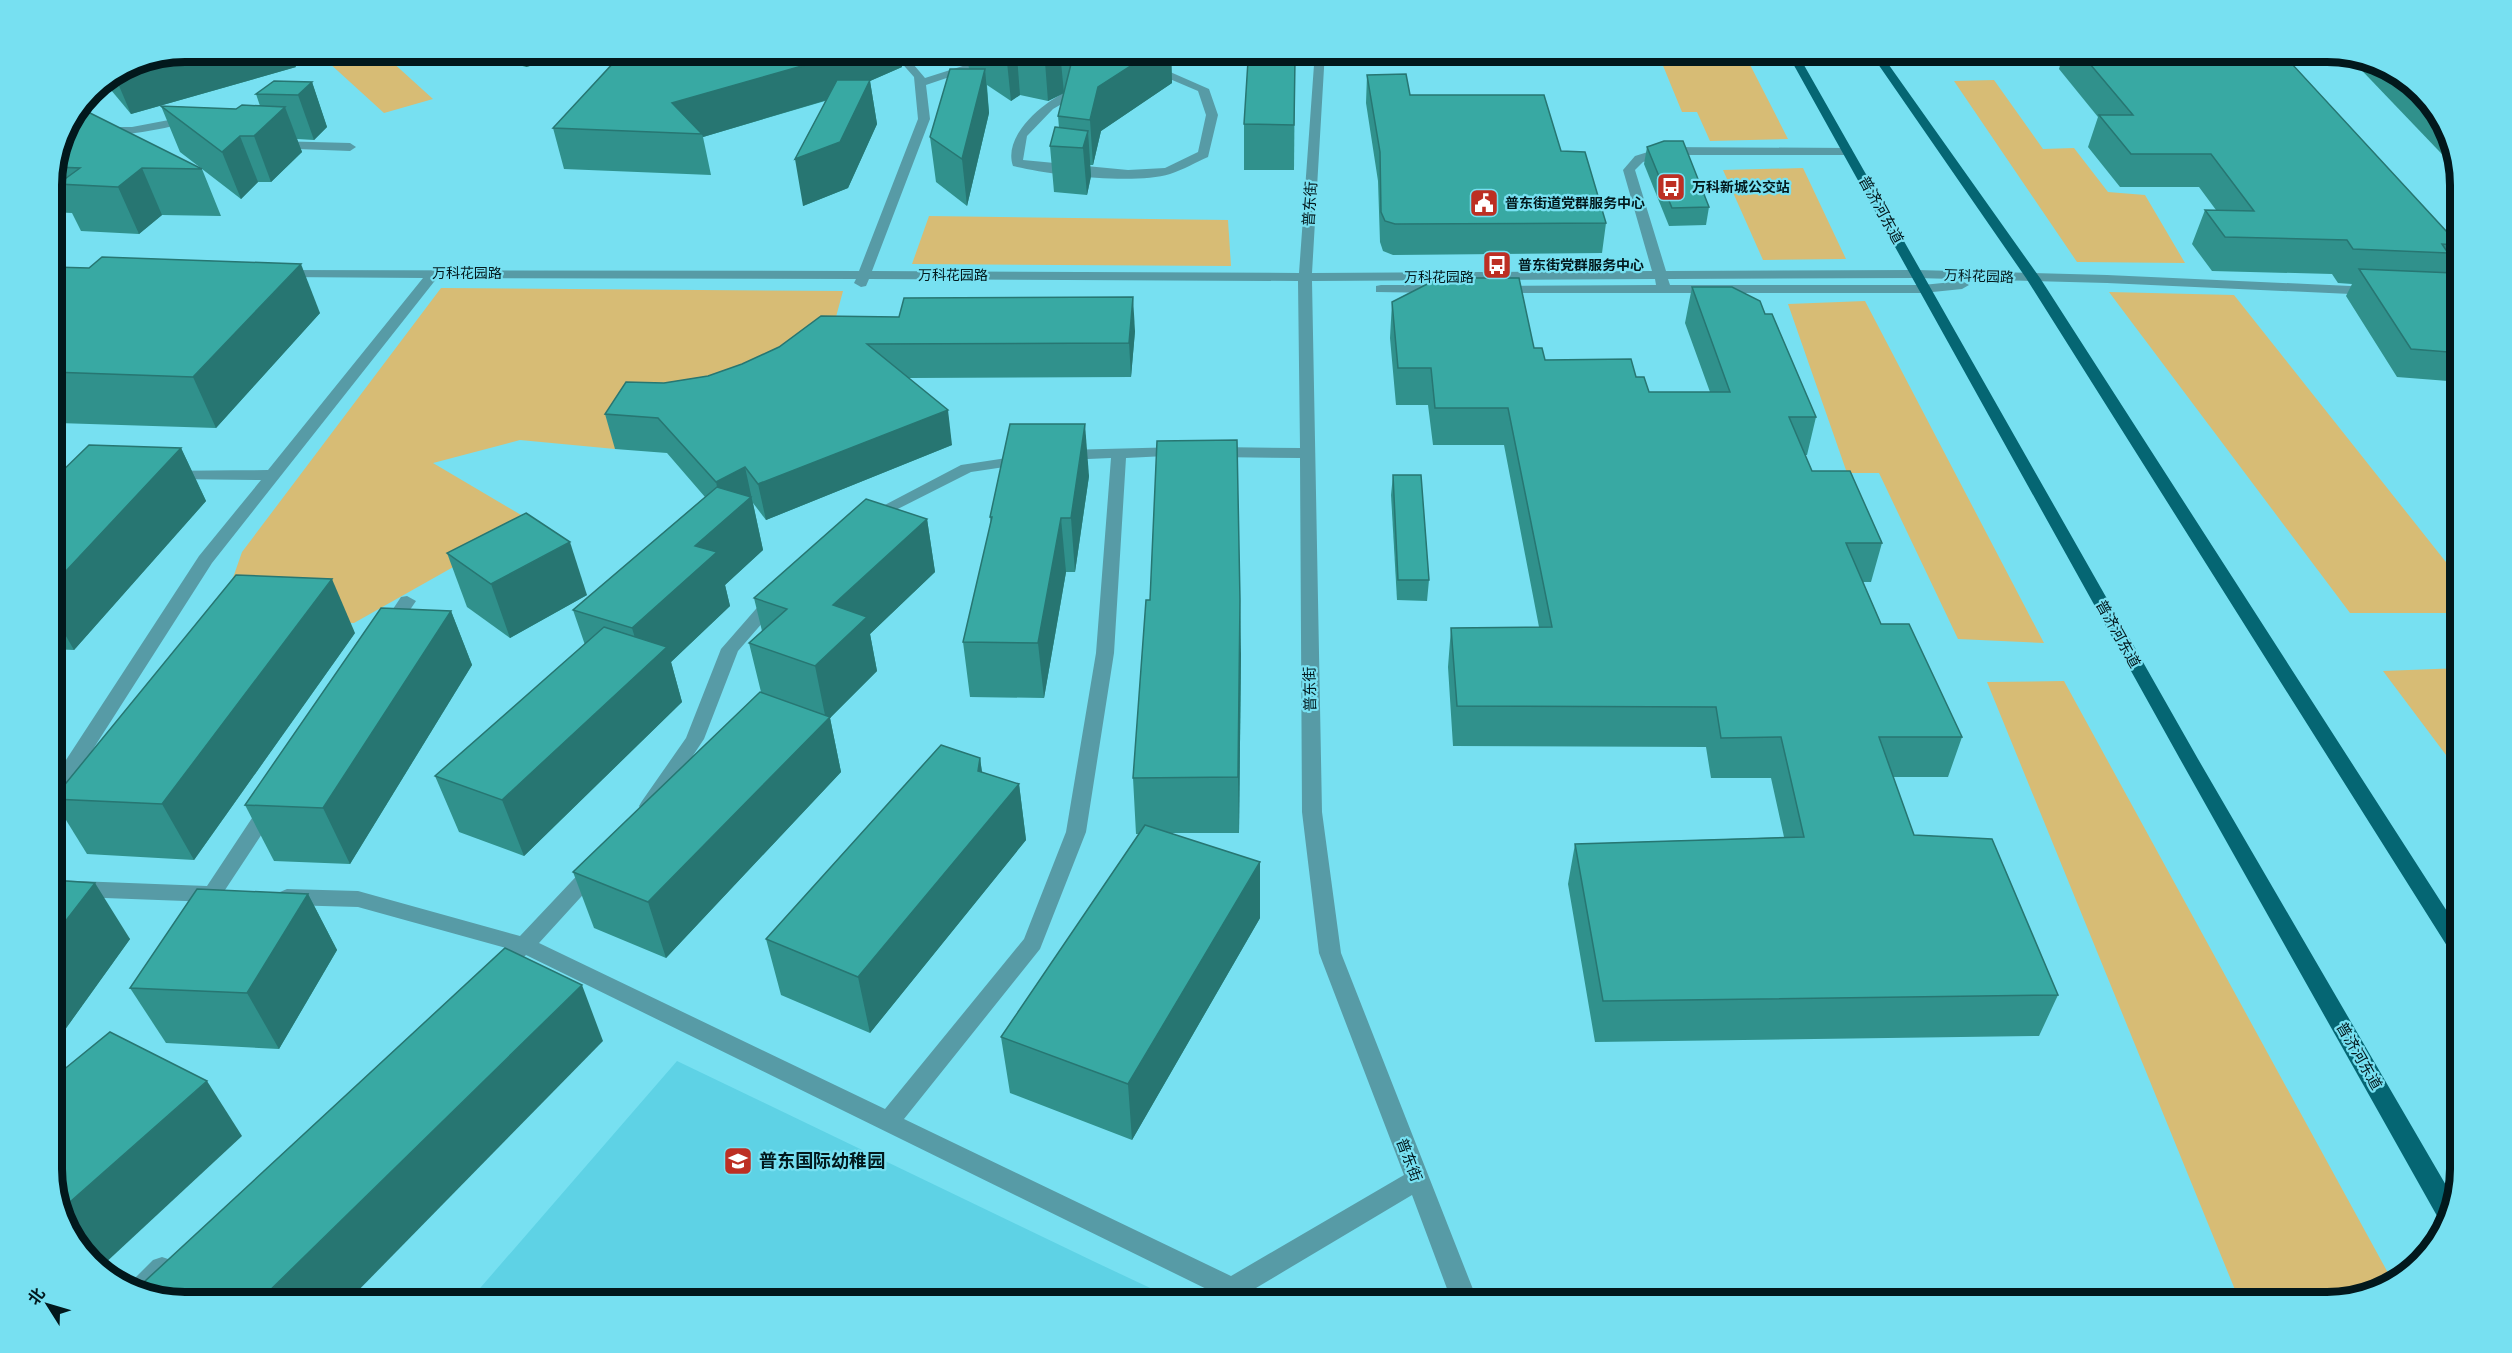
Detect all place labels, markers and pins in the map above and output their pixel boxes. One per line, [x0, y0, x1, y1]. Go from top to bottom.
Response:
bus stop icon: 万科新城公交站 [1655, 171, 1687, 203]
place label: 万科新城公交站 [1692, 178, 1790, 196]
public building icon: 普东街道党群服务中心 [1468, 187, 1500, 219]
place label: 普东街道党群服务中心 [1505, 194, 1645, 212]
bus stop icon: 普东街党群服务中心 [1481, 249, 1513, 281]
place label: 普东街党群服务中心 [1518, 256, 1644, 274]
school or university icon: 普东国际幼稚园 [722, 1145, 754, 1177]
place label: 普东国际幼稚园 [759, 1149, 885, 1172]

